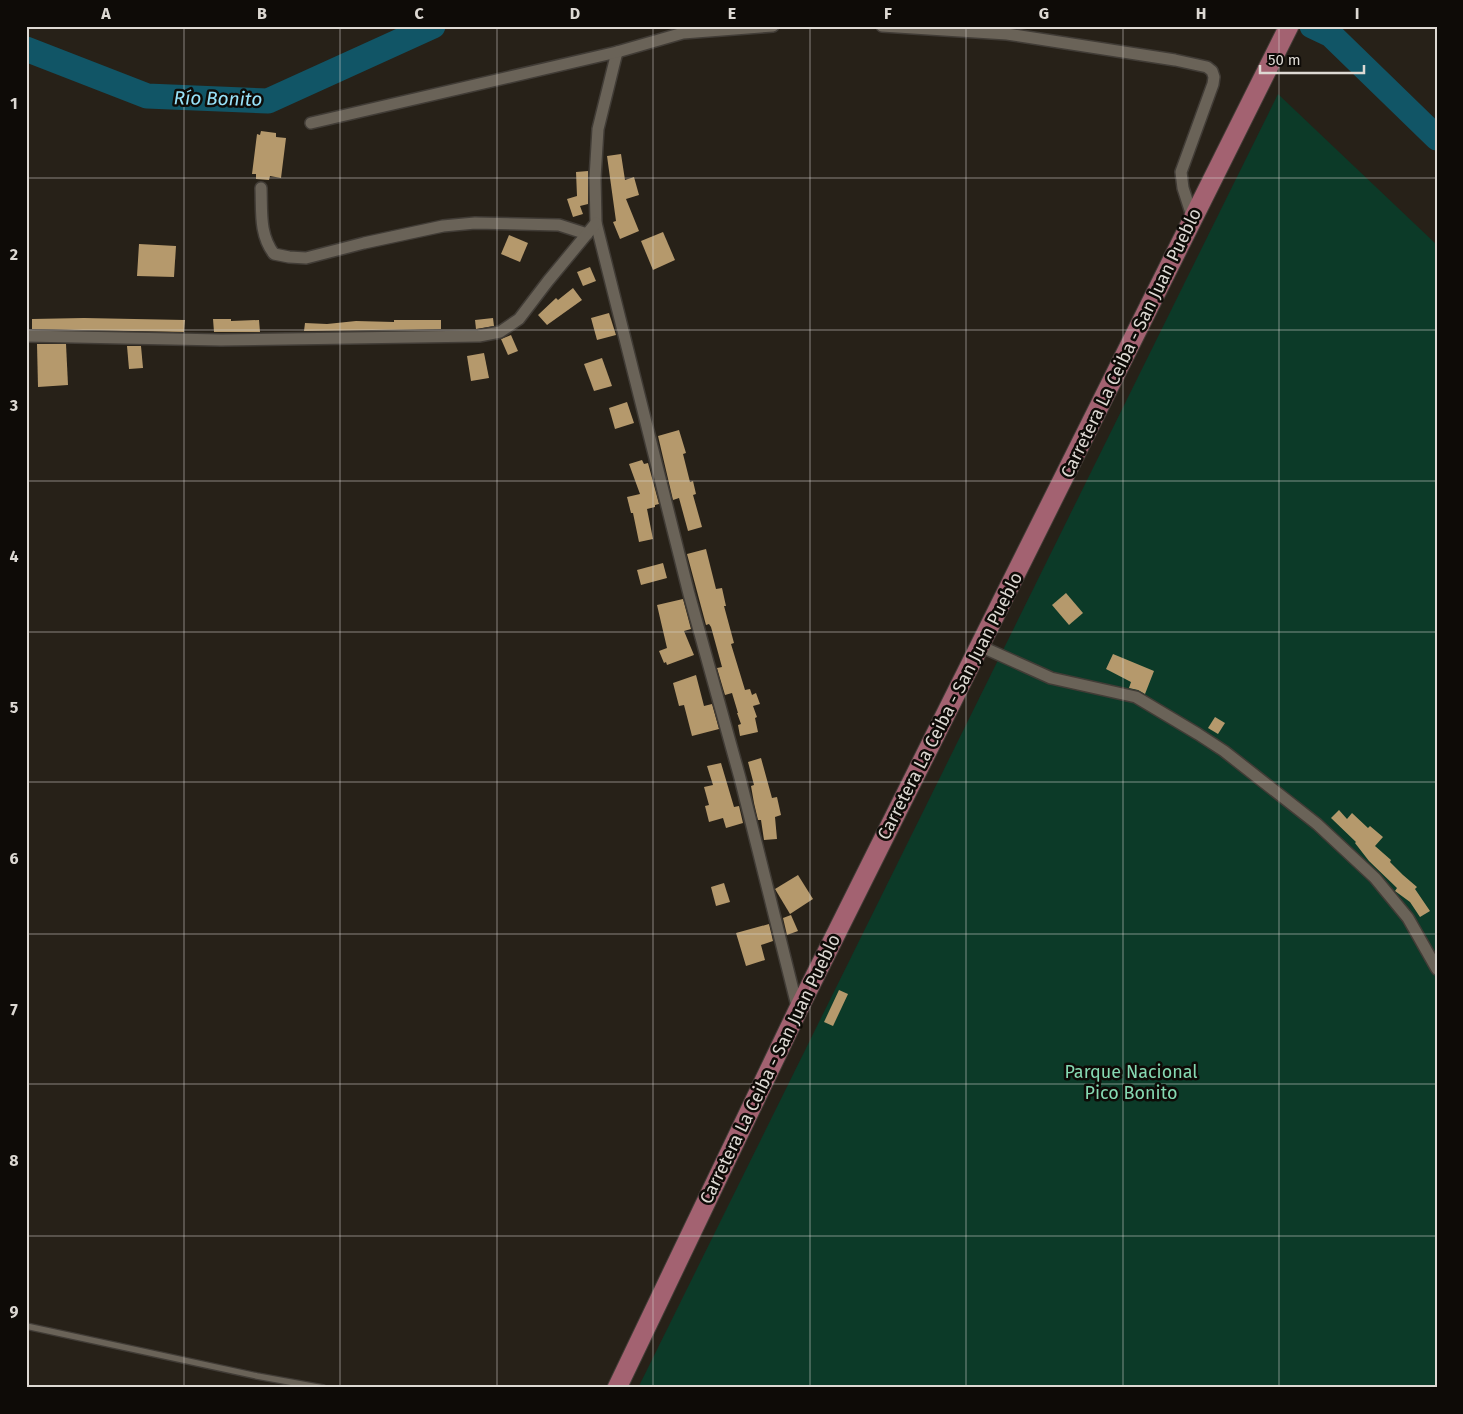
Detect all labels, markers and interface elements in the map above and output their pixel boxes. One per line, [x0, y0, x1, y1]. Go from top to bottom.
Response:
text: A [100, 4, 111, 23]
text: B [257, 4, 267, 23]
text: C [414, 4, 424, 23]
text: D [570, 4, 580, 23]
text: E [728, 4, 736, 23]
text: F [884, 4, 892, 23]
text: G [1039, 4, 1049, 23]
text: H [1196, 4, 1206, 23]
text: I [1355, 4, 1359, 23]
scale bar [1260, 42, 1364, 74]
text: 50 m [1268, 51, 1301, 69]
water label: Río Bonito [173, 86, 263, 111]
text: 1 [10, 94, 18, 113]
street label: Carretera La Ceiba - San Juan Pueblo [1056, 204, 1206, 482]
text: 2 [10, 245, 18, 264]
text: 3 [9, 396, 18, 415]
text: 4 [9, 547, 19, 566]
street label: Carretera La Ceiba - San Juan Pueblo [873, 568, 1027, 844]
text: 5 [10, 698, 19, 717]
text: 6 [9, 849, 19, 868]
street label: Carretera La Ceiba - San Juan Pueblo [695, 930, 845, 1208]
text: 7 [10, 1000, 18, 1019]
park label: Parque Nacional Pico Bonito [1064, 1061, 1198, 1104]
text: 8 [9, 1151, 19, 1170]
text: 9 [10, 1302, 19, 1321]

